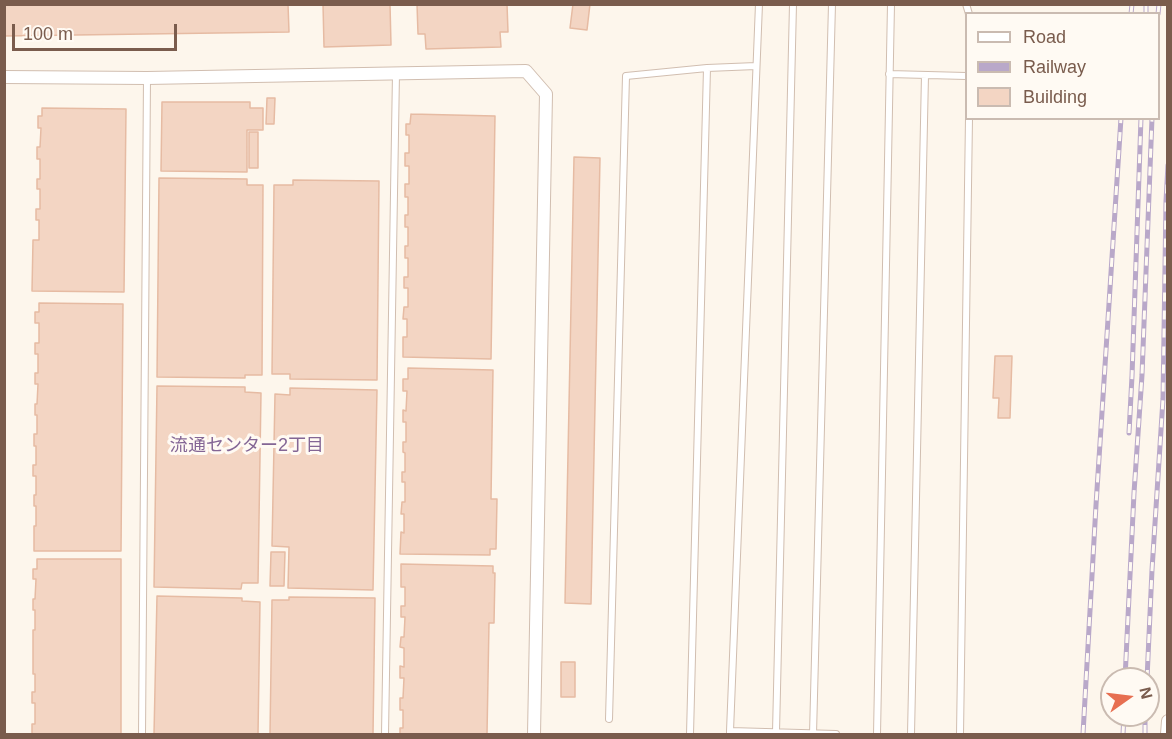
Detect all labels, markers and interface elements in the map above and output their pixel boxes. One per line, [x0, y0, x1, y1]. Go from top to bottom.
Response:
scale bar [15, 12, 180, 50]
legend [965, 12, 1160, 120]
text: 100 m [23, 24, 73, 44]
text: Road [1023, 27, 1066, 47]
text: Railway [1023, 57, 1086, 77]
text: Building [1023, 87, 1087, 107]
district label: 流通センター2丁目 [170, 435, 324, 457]
north arrow [1100, 667, 1160, 727]
text: N [1136, 685, 1156, 701]

